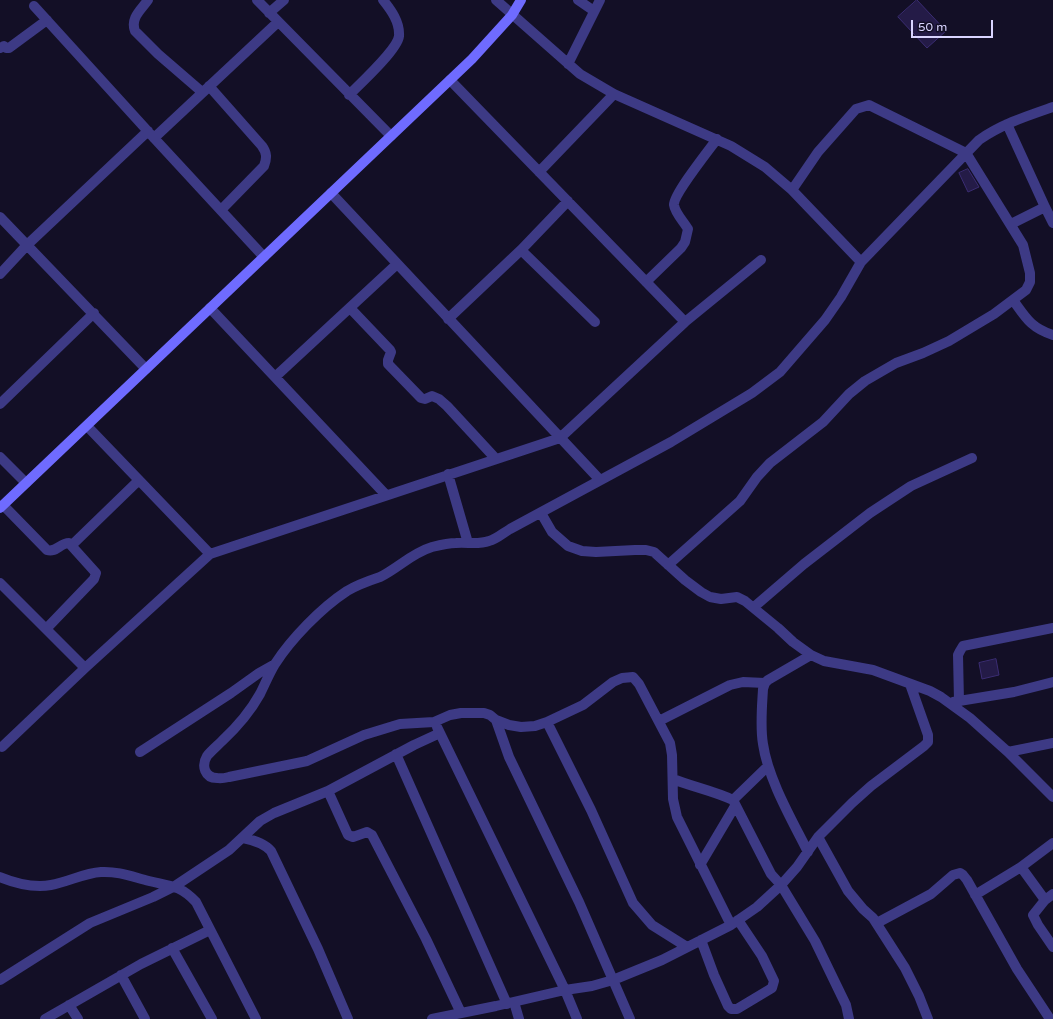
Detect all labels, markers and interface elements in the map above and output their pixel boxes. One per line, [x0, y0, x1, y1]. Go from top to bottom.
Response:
scale bar [913, 12, 995, 38]
text: 50 m [918, 20, 947, 34]

